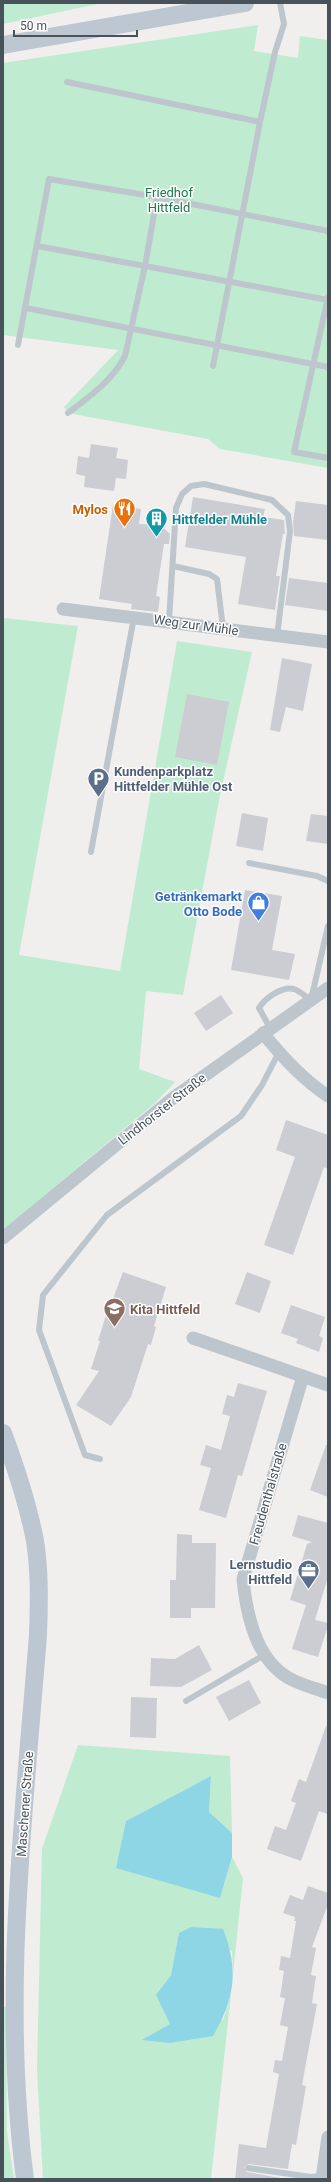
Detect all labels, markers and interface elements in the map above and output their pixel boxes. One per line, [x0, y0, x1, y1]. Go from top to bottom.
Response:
scale bar [14, 12, 137, 38]
text: 50 m [20, 19, 47, 33]
park label: Friedhof Hittfeld [145, 185, 193, 215]
restaurant icon: Mylos [111, 496, 137, 529]
place label: Mylos [73, 502, 108, 517]
building icon: Hittfelder Mühle [143, 506, 169, 539]
place label: Hittfelder Mühle [172, 512, 267, 527]
street label: Weg zur Mühle [153, 612, 240, 638]
place label: Kundenparkplatz Hittfelder Mühle Ost [114, 764, 233, 794]
parking icon: Kundenparkplatz Hittfelder Mühle Ost [85, 765, 111, 798]
place label: Getränkemarkt Otto Bode [155, 889, 243, 919]
shop icon: Getränkemarkt Otto Bode [245, 890, 271, 923]
street label: Lindhorster Straße [115, 1070, 209, 1148]
school or university icon: Kita Hittfeld [101, 1296, 127, 1329]
place label: Kita Hittfeld [130, 1302, 200, 1317]
street label: Freudenthalstraße [246, 1441, 290, 1547]
place label: Lernstudio Hittfeld [229, 1557, 292, 1587]
office icon: Lernstudio Hittfeld [295, 1558, 321, 1591]
street label: Maschener Straße [14, 1751, 36, 1857]

